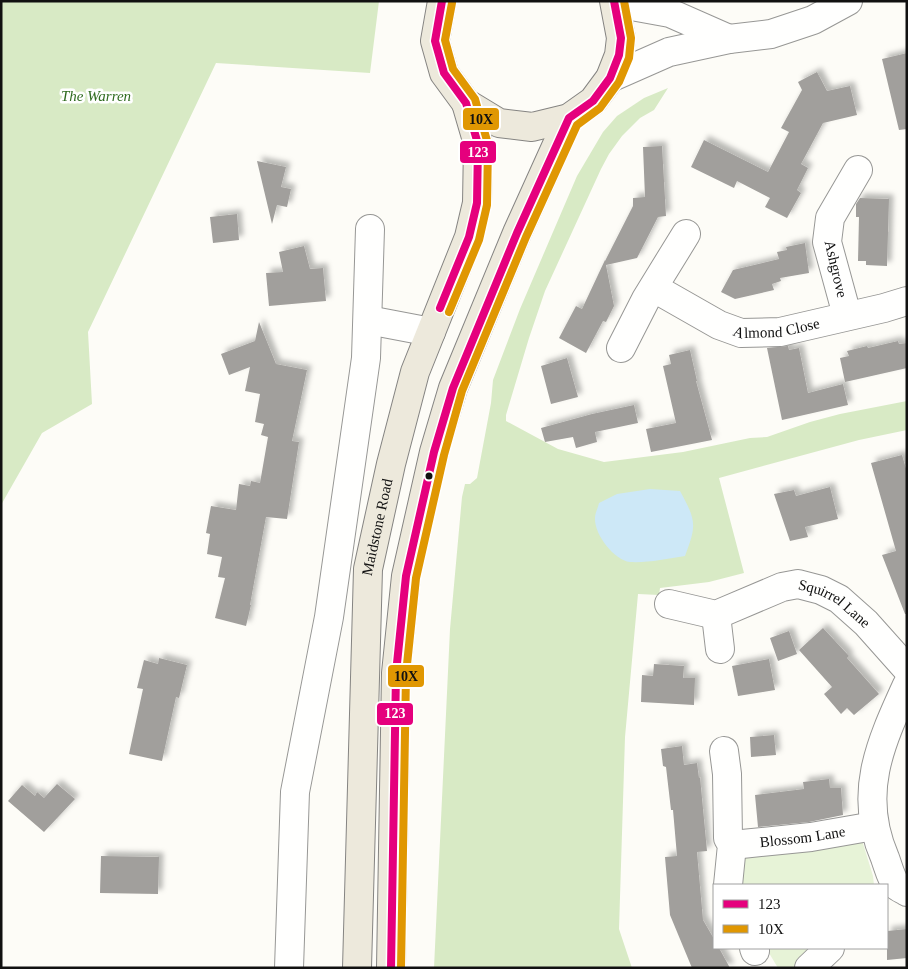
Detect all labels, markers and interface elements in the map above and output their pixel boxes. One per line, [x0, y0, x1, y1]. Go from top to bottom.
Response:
park label: The Warren [61, 88, 131, 104]
line badge: 10X [462, 107, 500, 131]
text: 10X [469, 112, 493, 127]
line badge: 123 [459, 140, 497, 164]
text: 123 [468, 145, 489, 160]
street label: Ashgrove [822, 239, 850, 300]
street label: Almond Close [731, 315, 821, 342]
unlabelled marker [424, 471, 434, 481]
street label: Maidstone Road [359, 477, 396, 577]
street label: Squirrel Lane [797, 576, 874, 631]
line badge: 10X [387, 664, 425, 688]
text: 10X [394, 669, 418, 684]
line badge: 123 [376, 702, 414, 726]
text: 123 [385, 706, 406, 721]
street label: Blossom Lane [759, 823, 847, 850]
legend [713, 884, 888, 949]
text: 123 [758, 896, 781, 912]
text: 10X [758, 921, 784, 937]

